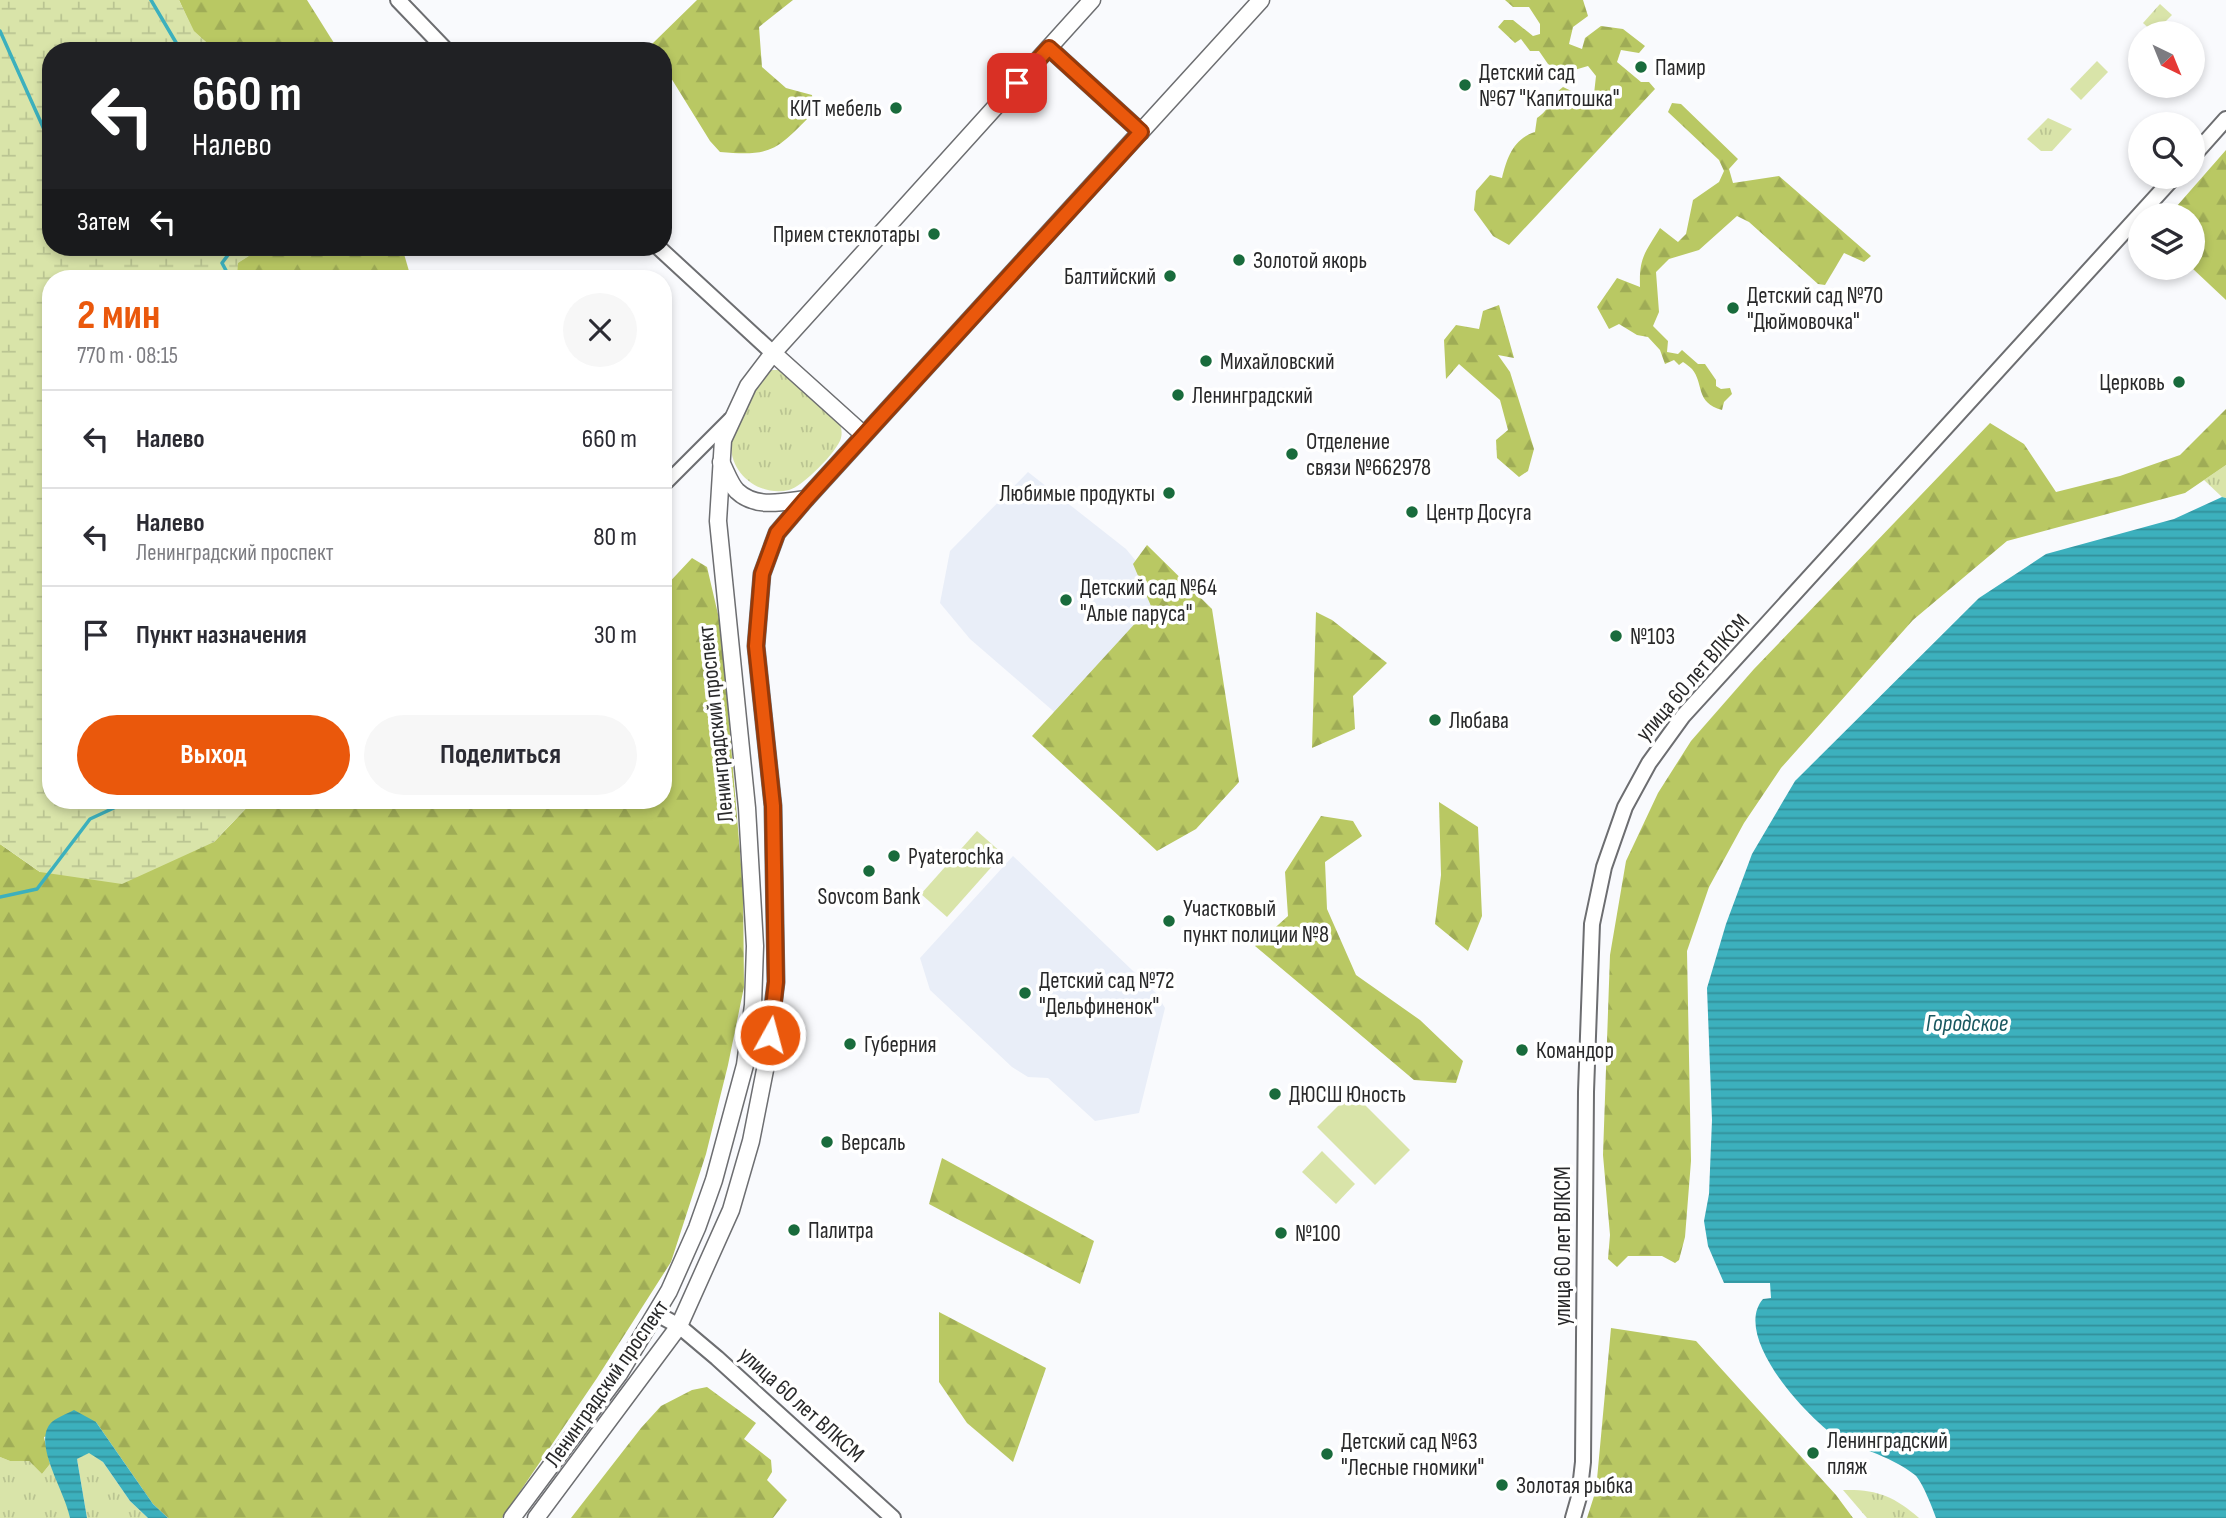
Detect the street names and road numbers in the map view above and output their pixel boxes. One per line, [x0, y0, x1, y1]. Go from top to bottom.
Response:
street label: улица 60 лет ВЛКСМ [1630, 608, 1756, 747]
street label: Ленинградский проспект [692, 624, 740, 824]
street label: улица 60 лет ВЛКСМ [1549, 1166, 1577, 1326]
street label: Ленинградский проспект [539, 1294, 675, 1473]
street label: улица 60 лет ВЛКСМ [733, 1341, 870, 1468]

